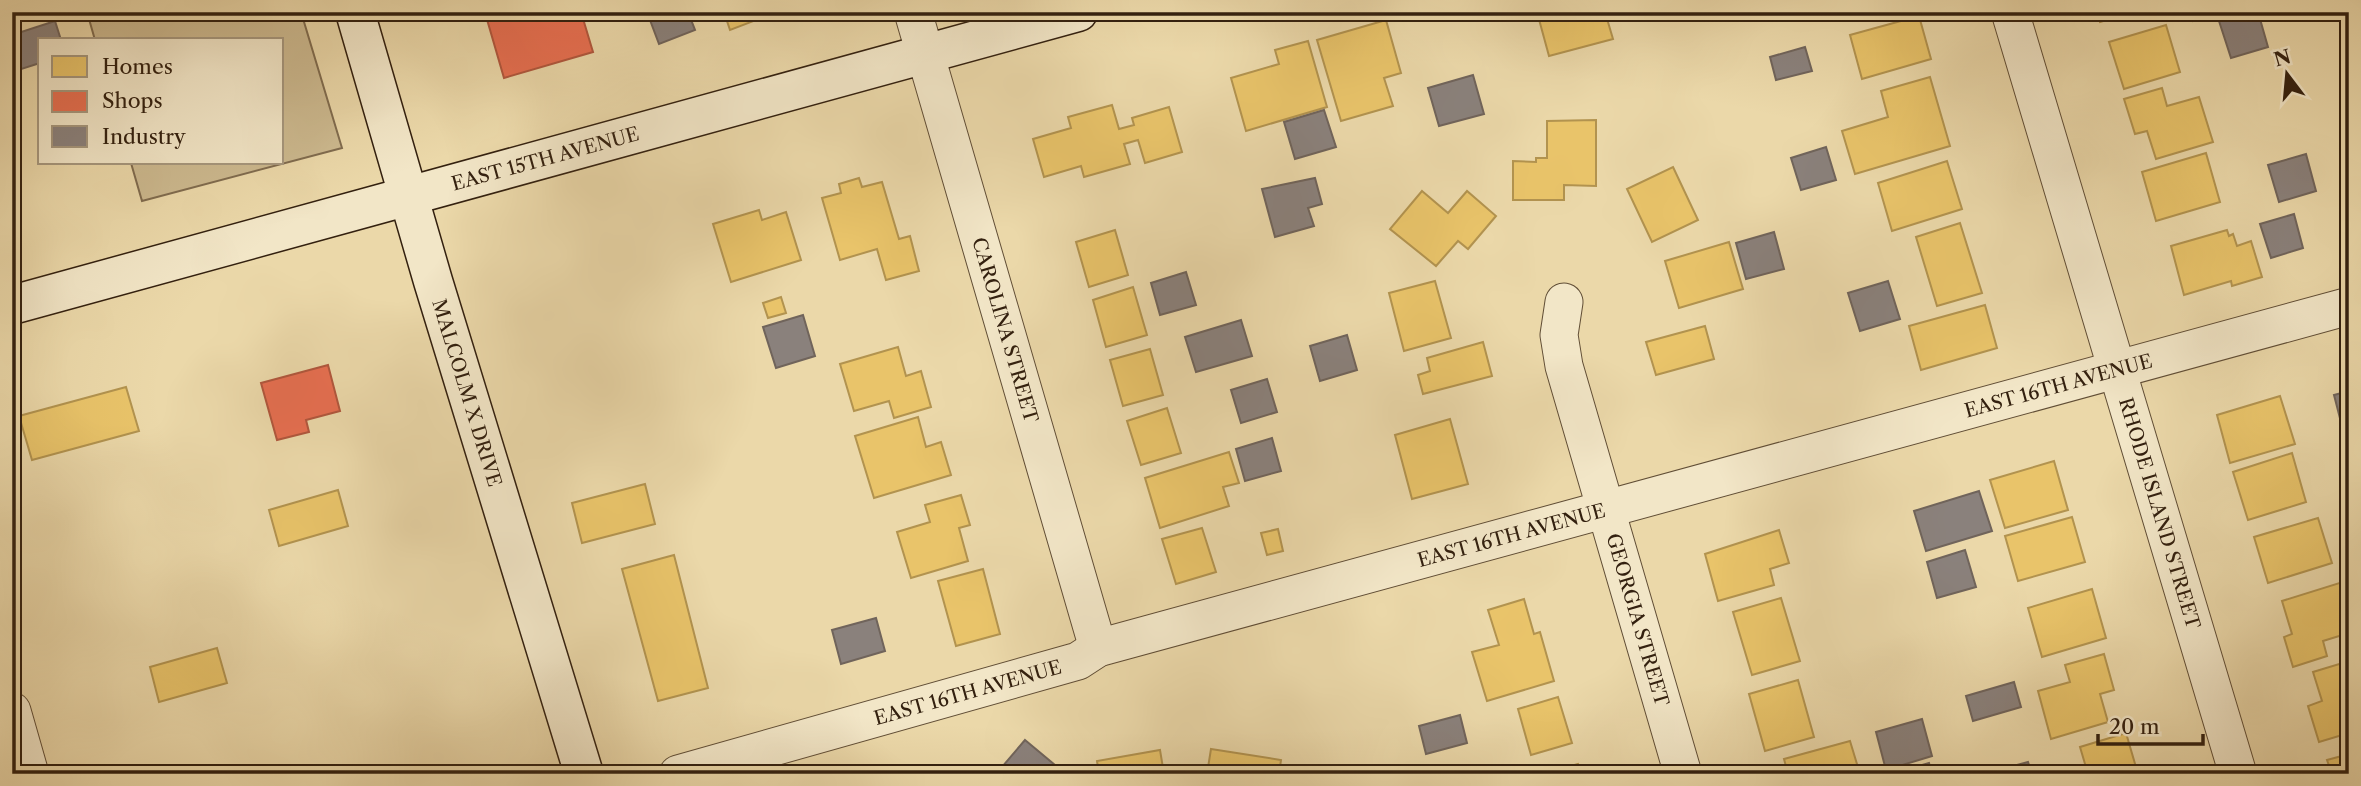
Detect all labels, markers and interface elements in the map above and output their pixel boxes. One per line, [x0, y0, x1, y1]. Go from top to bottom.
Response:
legend [38, 38, 284, 164]
north arrow [2252, 38, 2322, 108]
text: N [2271, 45, 2294, 71]
text: Homes [102, 54, 173, 79]
text: Shops [102, 88, 163, 113]
street label: EAST 15TH AVENUE [449, 122, 642, 196]
text: Industry [102, 124, 186, 149]
street label: CAROLINA STREET [967, 235, 1043, 426]
street label: MALCOLM X DRIVE [427, 296, 506, 490]
street label: EAST 16TH AVENUE [1962, 349, 2155, 423]
street label: RHODE ISLAND STREET [2114, 395, 2205, 632]
street label: EAST 16TH AVENUE [1415, 499, 1608, 572]
street label: GEORGIA STREET [1601, 531, 1674, 709]
street label: EAST 16TH AVENUE [871, 655, 1064, 730]
scale bar [2098, 702, 2204, 746]
text: 20 m [2109, 714, 2160, 739]

